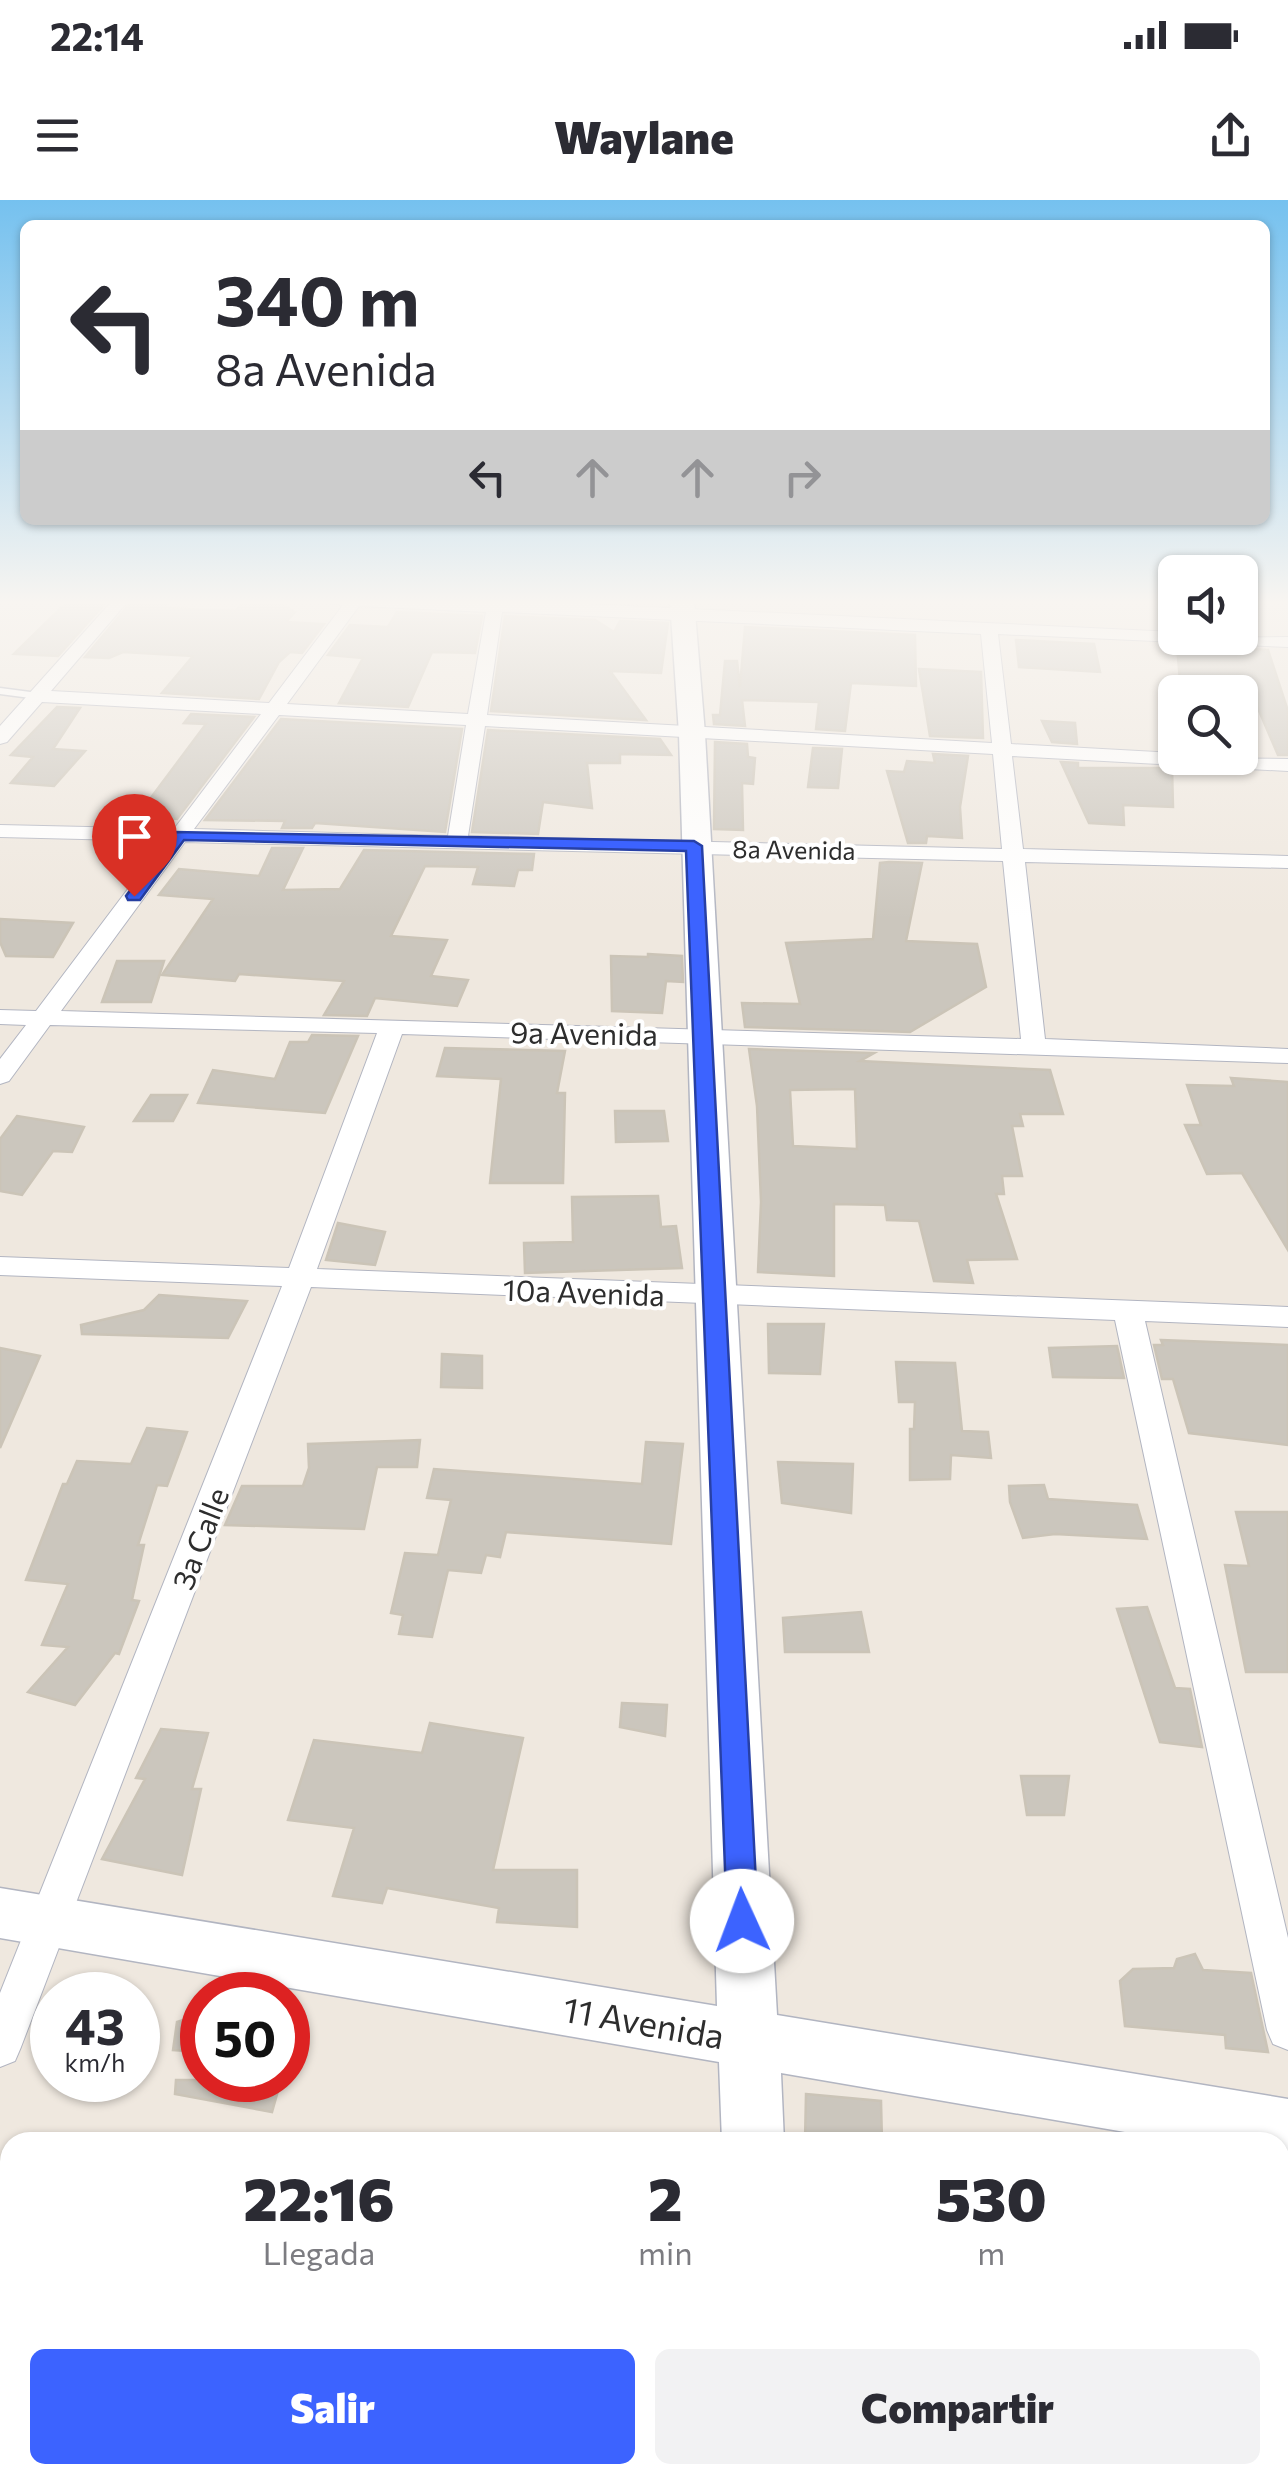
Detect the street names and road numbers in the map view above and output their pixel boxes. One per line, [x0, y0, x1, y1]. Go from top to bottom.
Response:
street label: 8a Avenida [732, 833, 856, 865]
street label: 9a Avenida [510, 1012, 658, 1052]
street label: 10a Avenida [502, 1270, 666, 1312]
street label: 3a Calle [163, 1482, 235, 1594]
street label: 11 Avenida [560, 1986, 728, 2056]

